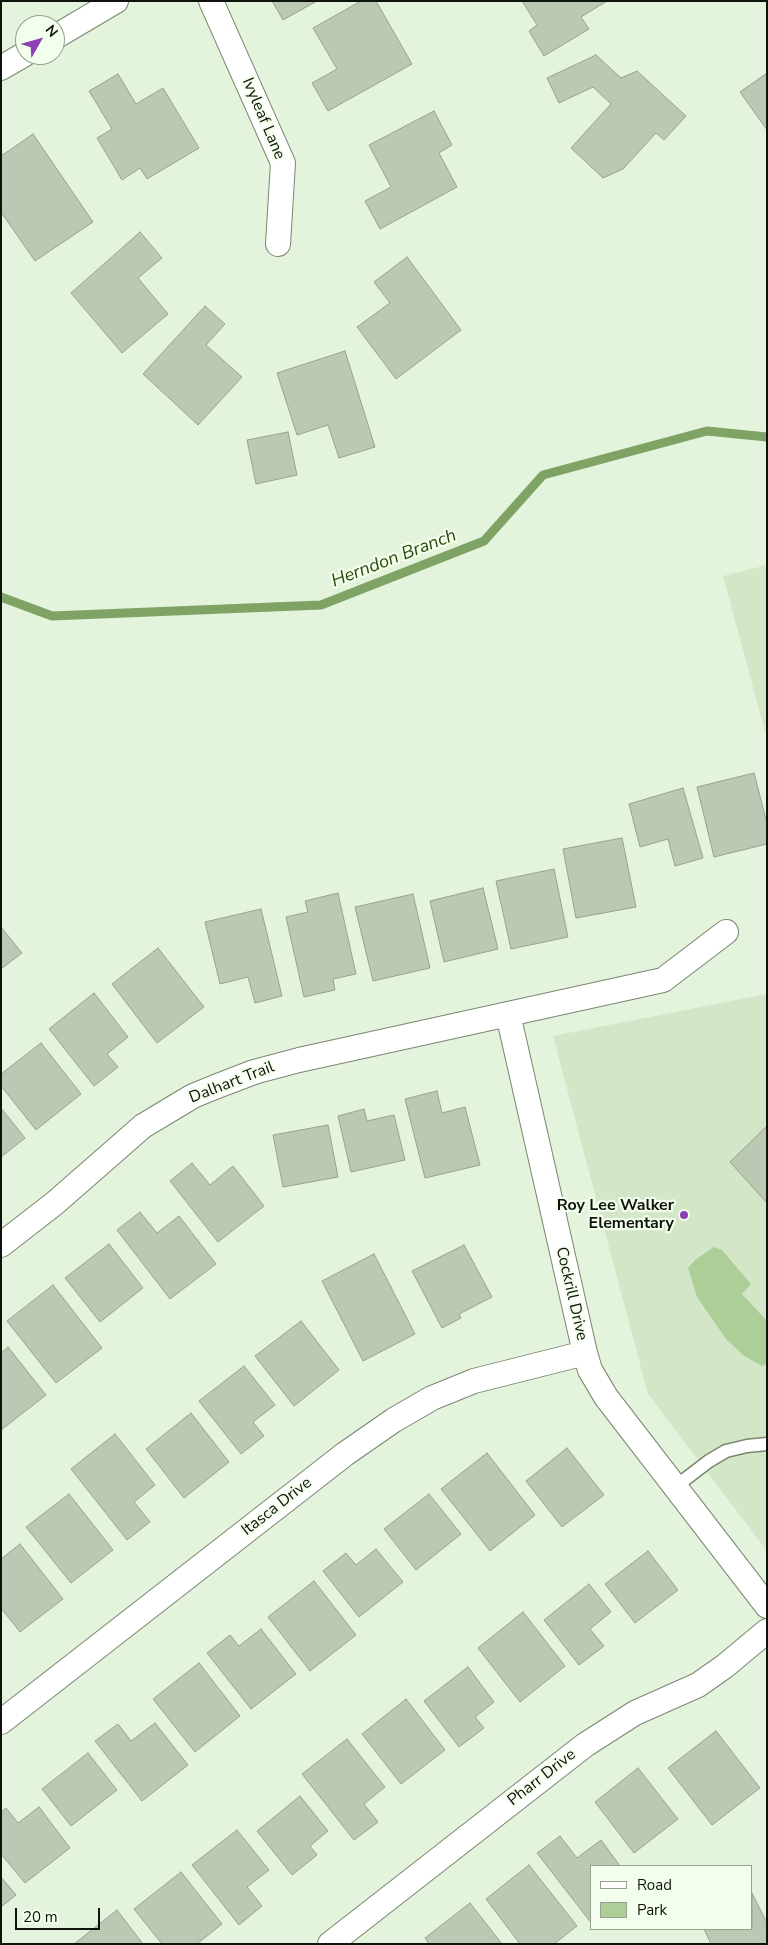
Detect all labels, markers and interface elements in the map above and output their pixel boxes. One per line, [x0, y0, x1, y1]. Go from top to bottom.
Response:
north arrow [15, 15, 65, 65]
text: N [41, 21, 62, 41]
street label: Ivyleaf Lane [237, 75, 289, 163]
water label: Herndon Branch [328, 525, 460, 593]
street label: Dalhart Trail [187, 1058, 277, 1108]
place label: Roy Lee Walker Elementary [557, 1196, 674, 1234]
marker: Roy Lee Walker Elementary [678, 1209, 690, 1221]
street label: Cockrill Drive [551, 1245, 591, 1343]
street label: Itasca Drive [238, 1474, 316, 1540]
street label: Pharr Drive [504, 1745, 580, 1811]
legend [590, 1865, 753, 1930]
text: Road [637, 1875, 672, 1895]
scale bar [18, 1898, 102, 1930]
text: Park [637, 1900, 667, 1920]
text: 20 m [23, 1907, 58, 1927]

